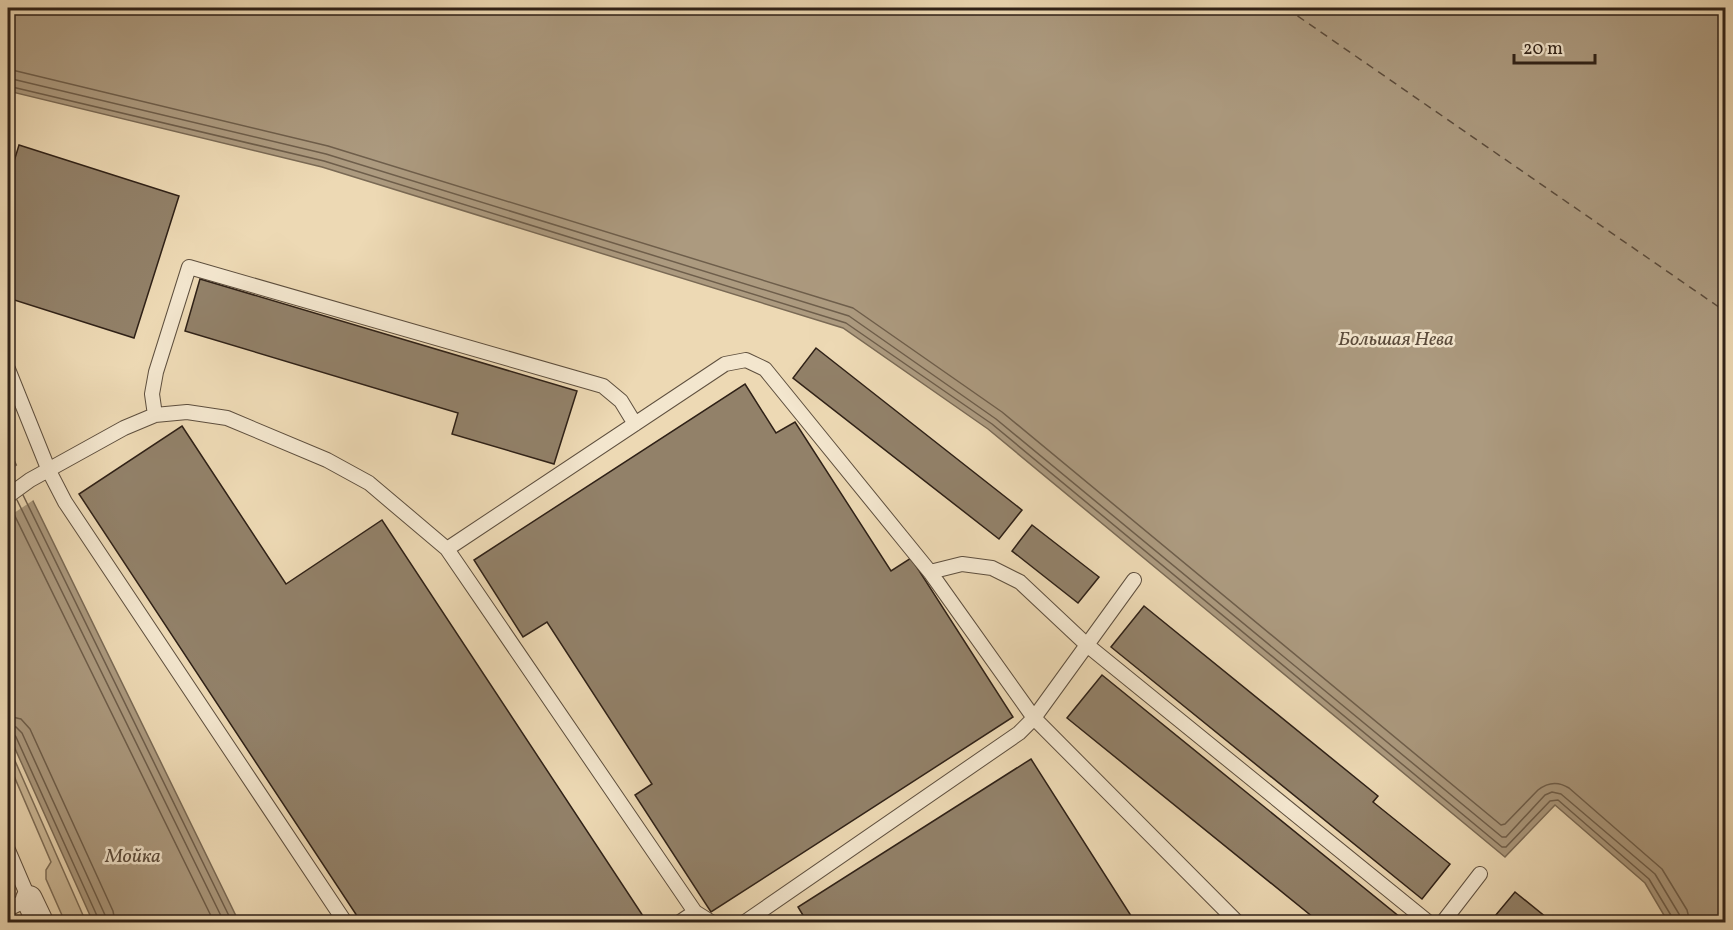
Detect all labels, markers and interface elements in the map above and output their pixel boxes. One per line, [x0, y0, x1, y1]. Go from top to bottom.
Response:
scale bar [1514, 27, 1595, 65]
text: 20 m [1523, 37, 1563, 62]
water label: Большая Нева [1338, 326, 1454, 354]
water label: Мойка [104, 843, 161, 871]

